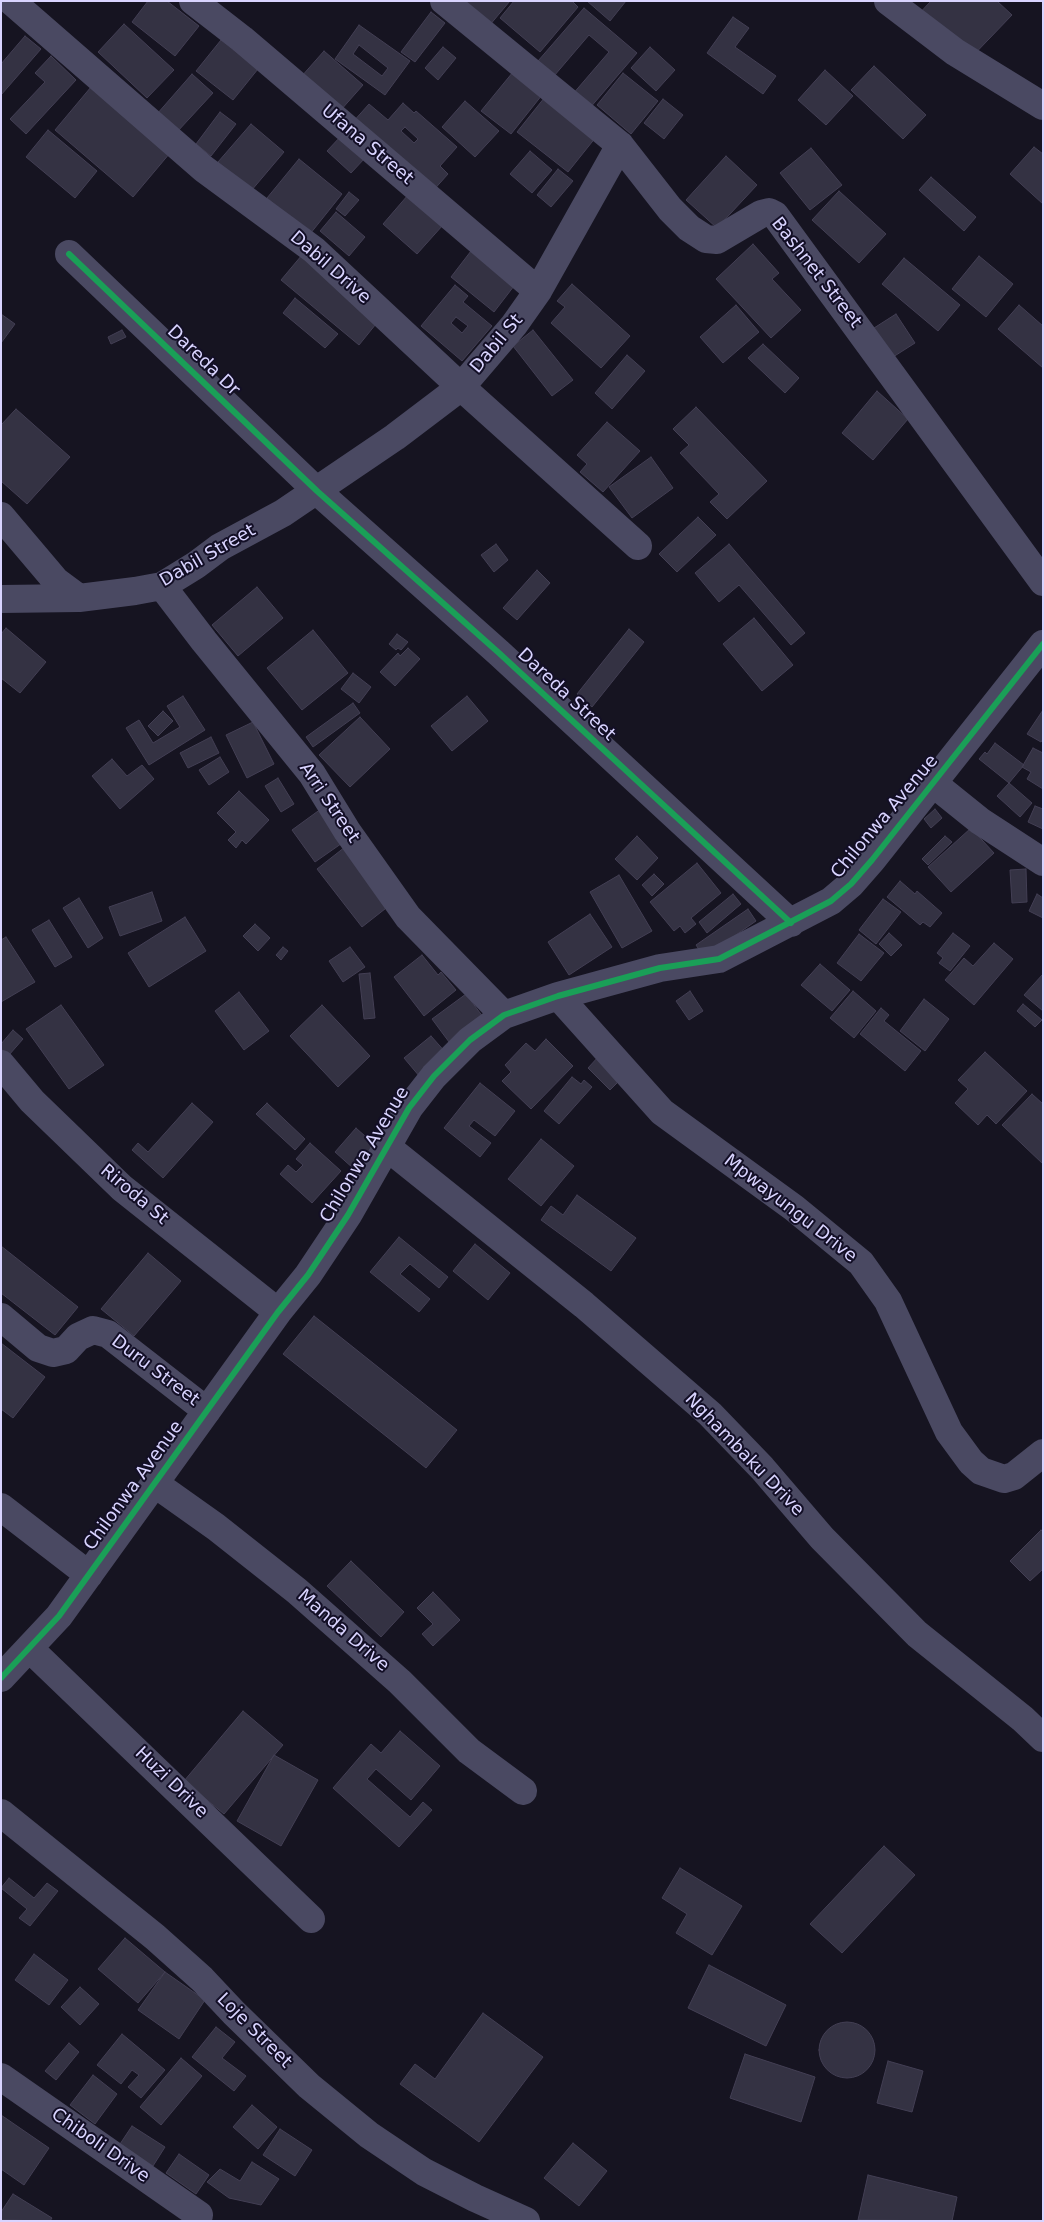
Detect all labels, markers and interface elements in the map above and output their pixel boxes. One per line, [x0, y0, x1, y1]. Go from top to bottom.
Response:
street label: Ufana Street [317, 100, 417, 190]
street label: Bashnet Street [766, 214, 866, 332]
street label: Dabil Drive [285, 227, 375, 309]
street label: Dabil St [466, 310, 528, 378]
street label: Dareda Dr [162, 321, 244, 401]
street label: Dabil Street [156, 520, 260, 592]
street label: Dareda Street [513, 644, 619, 746]
street label: Chilonwa Avenue [827, 751, 943, 883]
street label: Arri Street [294, 759, 364, 847]
street label: Chilonwa Avenue [316, 1083, 414, 1227]
street label: Mpwayungu Drive [719, 1150, 861, 1268]
street label: Riroda St [96, 1160, 172, 1230]
street label: Duru Street [107, 1331, 203, 1411]
street label: Nghambaku Drive [680, 1389, 808, 1521]
street label: Chilonwa Avenue [80, 1417, 188, 1555]
street label: Manda Drive [293, 1585, 393, 1677]
street label: Huzi Drive [130, 1743, 212, 1823]
street label: Loje Street [212, 1989, 296, 2073]
street label: Chiboli Drive [47, 2104, 153, 2188]

